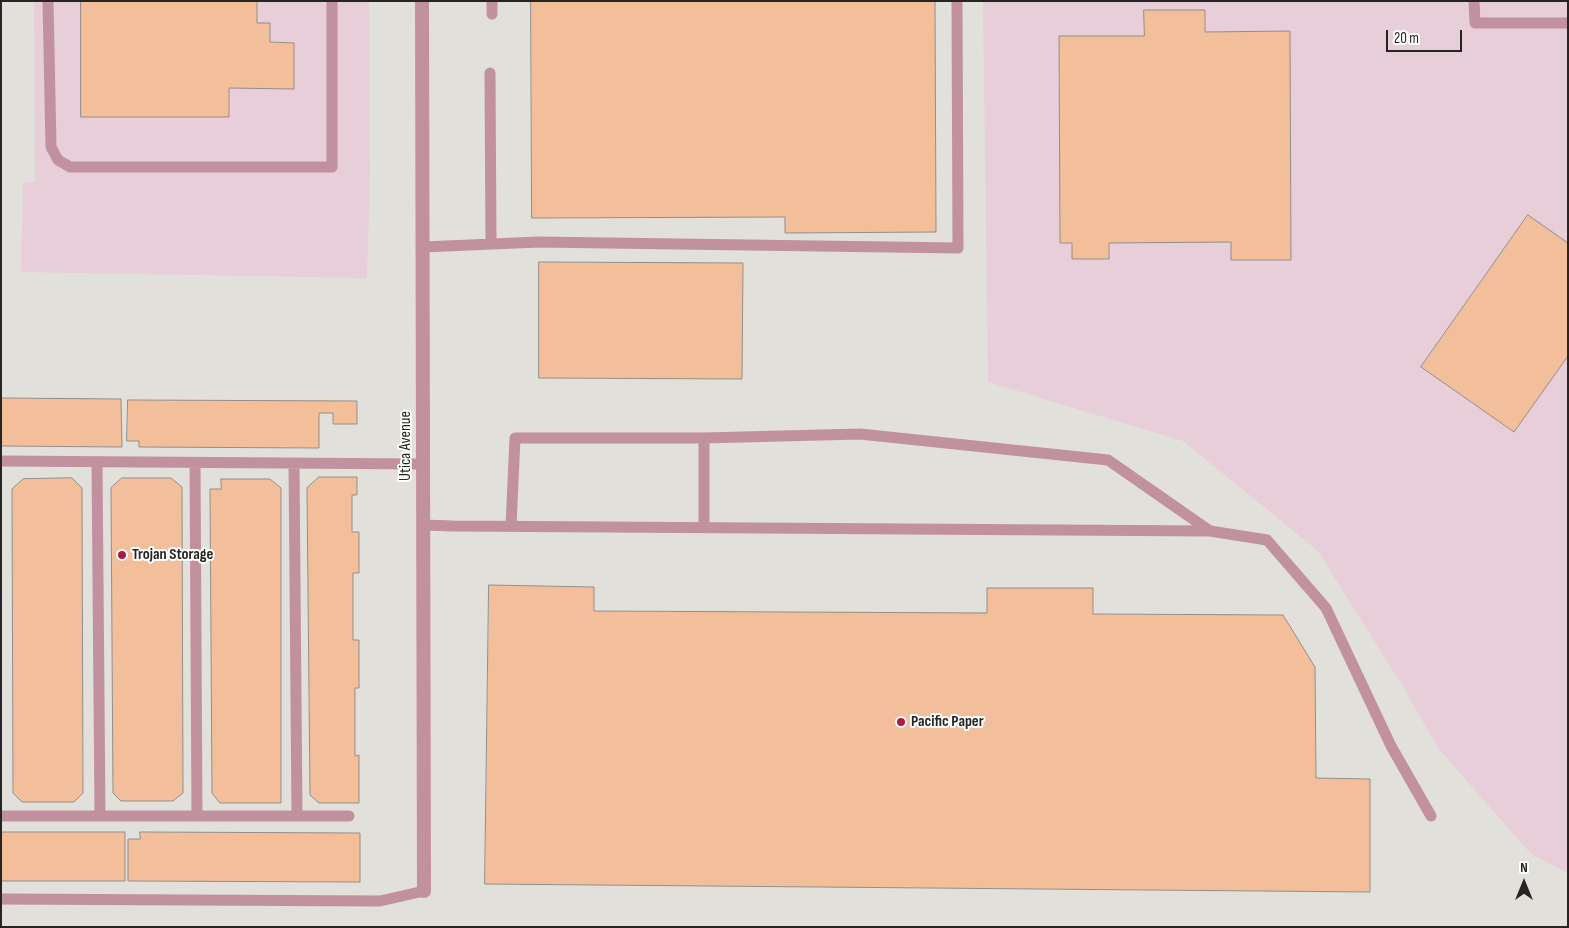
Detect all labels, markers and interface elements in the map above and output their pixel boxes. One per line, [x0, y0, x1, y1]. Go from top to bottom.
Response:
scale bar [1389, 20, 1465, 52]
text: 20 m [1394, 29, 1419, 48]
street label: Utica Avenue [396, 411, 416, 481]
place label: Trojan Storage [132, 545, 213, 565]
marker: Trojan Storage [116, 549, 128, 561]
place label: Pacific Paper [911, 712, 984, 732]
marker: Pacific Paper [895, 716, 907, 728]
north arrow [1499, 858, 1549, 908]
text: N [1520, 859, 1528, 876]

